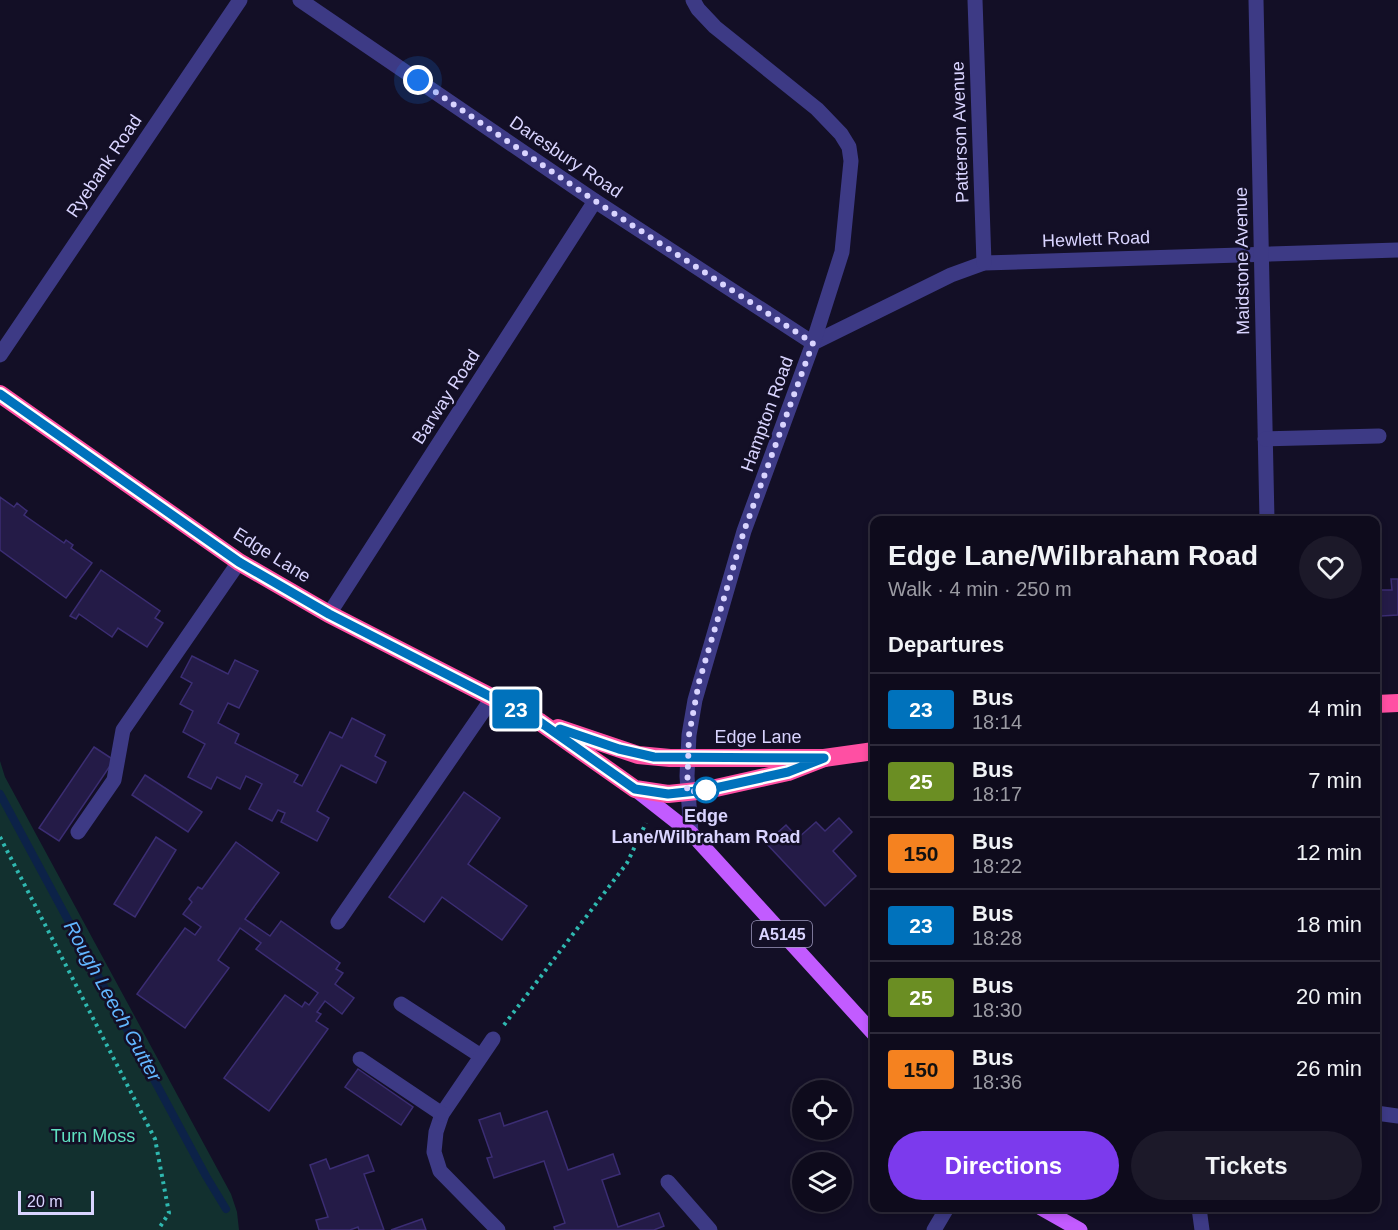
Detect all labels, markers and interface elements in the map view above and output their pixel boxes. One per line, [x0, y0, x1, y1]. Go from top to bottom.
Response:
street label: Patterson Avenue [948, 61, 972, 203]
your location [403, 65, 433, 95]
street label: Ryebank Road [62, 111, 146, 221]
street label: Daresbury Road [506, 112, 626, 202]
street label: Maidstone Avenue [1231, 187, 1253, 335]
street label: Hewlett Road [1042, 227, 1150, 251]
street label: Barway Road [408, 346, 484, 448]
street label: Hampton Road [737, 354, 797, 474]
street label: Edge Lane [230, 523, 314, 587]
button: heart [1299, 536, 1362, 599]
text: Edge Lane/Wilbraham Road [888, 540, 1258, 571]
text: Walk · 4 min · 250 m [888, 578, 1072, 600]
text: Departures [888, 632, 1004, 657]
text: Bus [972, 685, 1014, 710]
line badge: 23 [489, 690, 543, 728]
text: 4 min [1308, 696, 1362, 721]
text: 23 [504, 698, 528, 721]
text: 23 [909, 698, 933, 721]
text: 18:14 [972, 711, 1022, 733]
street label: Edge Lane [714, 727, 802, 747]
text: Bus [972, 757, 1014, 782]
text: 7 min [1308, 768, 1362, 793]
text: 25 [909, 770, 933, 793]
marker: Edge Lane/Wilbraham Road [693, 777, 719, 803]
text: 18:17 [972, 783, 1022, 805]
place label: Edge Lane/Wilbraham Road [612, 806, 800, 847]
text: Bus [972, 829, 1014, 854]
text: 12 min [1296, 840, 1362, 865]
text: 150 [903, 842, 939, 865]
text: 18:22 [972, 855, 1022, 877]
text: Bus [972, 901, 1014, 926]
text: 18 min [1296, 912, 1362, 937]
text: 23 [909, 914, 933, 937]
water label: Rough Leech Gutter [60, 917, 167, 1086]
road number: A5145 [752, 921, 812, 947]
text: 18:28 [972, 927, 1022, 949]
text: Bus [972, 973, 1014, 998]
text: 20 min [1296, 984, 1362, 1009]
text: 25 [909, 986, 933, 1009]
text: 18:30 [972, 999, 1022, 1021]
text: Bus [972, 1045, 1014, 1070]
text: 26 min [1296, 1056, 1362, 1081]
text: 150 [903, 1058, 939, 1081]
text: 18:36 [972, 1071, 1022, 1093]
map controls [792, 1080, 852, 1212]
button: locate [792, 1080, 852, 1140]
park label: Turn Moss [51, 1126, 135, 1146]
button: Directions [888, 1131, 1119, 1200]
button: Tickets [1131, 1131, 1362, 1200]
button: layers [792, 1152, 852, 1212]
scale bar [18, 1188, 94, 1216]
text: 20 m [27, 1193, 63, 1210]

